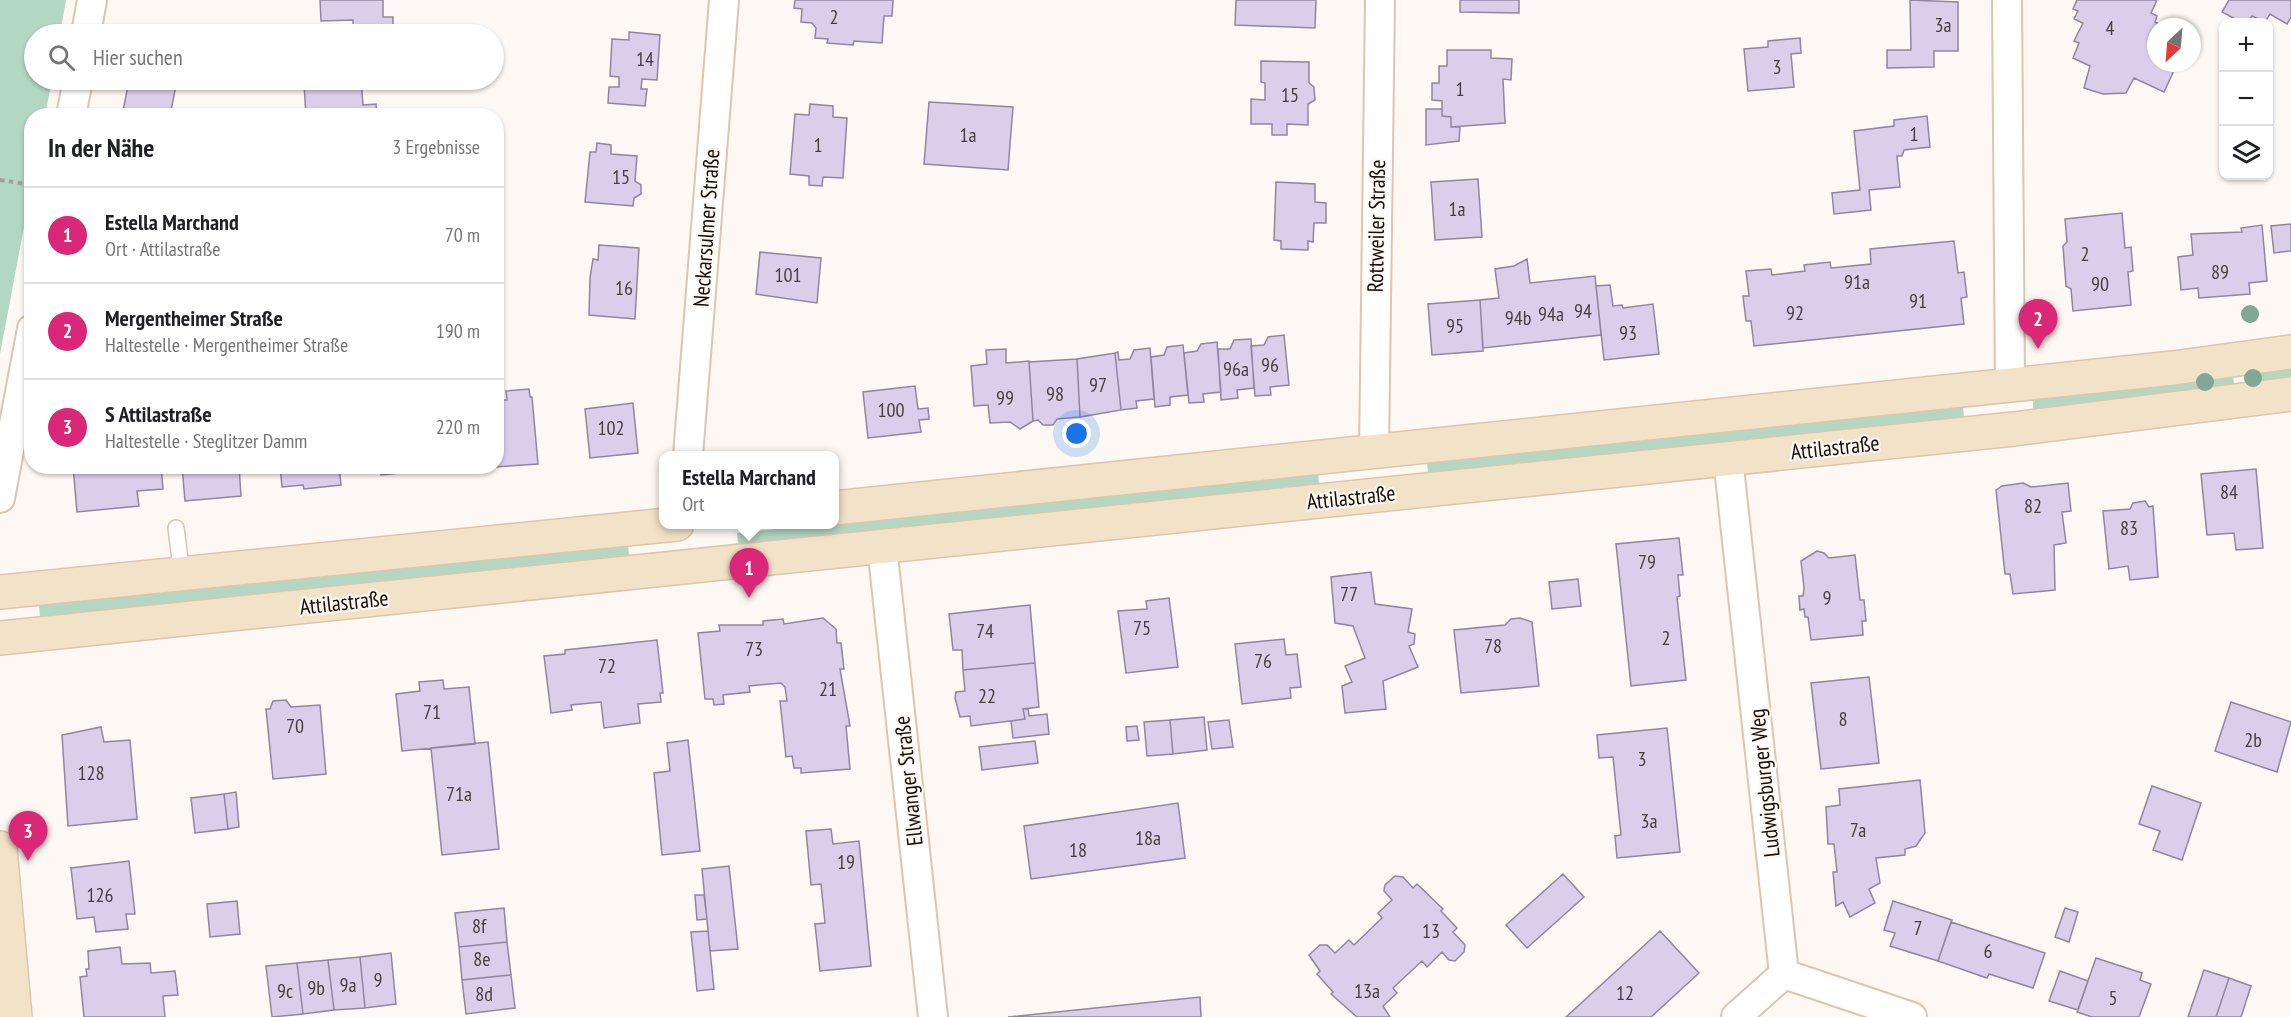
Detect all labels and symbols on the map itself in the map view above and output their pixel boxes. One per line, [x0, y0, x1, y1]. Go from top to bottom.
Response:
house number: 2 [830, 4, 839, 30]
house number: 3a [1935, 12, 1952, 38]
house number: 4 [2106, 15, 2115, 41]
north arrow [2147, 18, 2201, 72]
house number: 14 [636, 46, 654, 72]
house number: 3 [1773, 54, 1782, 80]
house number: 1 [1456, 76, 1465, 102]
house number: 15 [1281, 82, 1299, 108]
house number: 1 [1910, 121, 1919, 147]
house number: 1a [960, 122, 977, 148]
house number: 1 [814, 132, 823, 158]
street label: Neckarsulmer Straße [687, 148, 725, 308]
street label: Rottweiler Straße [1361, 159, 1391, 293]
house number: 15 [612, 164, 630, 190]
house number: 1a [1449, 196, 1466, 222]
house number: 2 [2081, 241, 2090, 267]
house number: 89 [2211, 259, 2229, 285]
house number: 101 [775, 262, 802, 288]
house number: 91a [1844, 269, 1870, 295]
house number: 90 [2091, 271, 2109, 297]
house number: 16 [615, 275, 633, 301]
house number: 91 [1909, 288, 1927, 314]
house number: 94 [1574, 298, 1592, 324]
house number: 92 [1786, 300, 1804, 326]
pin: 2 [2018, 300, 2058, 349]
house number: 94a [1538, 301, 1564, 327]
house number: 94b [1505, 305, 1531, 331]
house number: 95 [1446, 313, 1464, 339]
house number: 93 [1619, 320, 1637, 346]
house number: 96 [1261, 352, 1279, 378]
house number: 96a [1223, 356, 1249, 382]
house number: 97 [1089, 372, 1107, 398]
house number: 98 [1046, 381, 1064, 407]
house number: 99 [996, 385, 1014, 411]
house number: 100 [878, 397, 905, 423]
house number: 102 [598, 415, 625, 441]
your location [1062, 419, 1091, 448]
street label: Attilastraße [1789, 428, 1881, 466]
street label: Attilastraße [1305, 478, 1397, 516]
house number: 84 [2220, 479, 2238, 505]
house number: 82 [2024, 493, 2042, 519]
house number: 83 [2120, 515, 2138, 541]
pin: 1 [730, 548, 768, 598]
house number: 79 [1638, 549, 1656, 575]
house number: 77 [1340, 581, 1358, 607]
street label: Attilastraße [298, 583, 390, 621]
house number: 9 [1823, 585, 1832, 611]
house number: 75 [1133, 615, 1151, 641]
house number: 74 [976, 618, 994, 644]
house number: 2 [1662, 625, 1671, 651]
house number: 78 [1484, 633, 1502, 659]
house number: 73 [745, 636, 763, 662]
house number: 76 [1254, 648, 1272, 674]
house number: 72 [598, 653, 616, 679]
house number: 21 [819, 676, 837, 702]
house number: 22 [978, 683, 996, 709]
house number: 71 [423, 699, 441, 725]
house number: 8 [1839, 706, 1848, 732]
street label: Ludwigsburger Weg [1742, 707, 1786, 859]
house number: 70 [286, 713, 304, 739]
street label: Ellwanger Straße [887, 715, 929, 847]
house number: 2b [2244, 727, 2262, 753]
house number: 3 [1638, 746, 1647, 772]
house number: 128 [78, 760, 105, 786]
house number: 71a [446, 781, 472, 807]
house number: 3a [1641, 808, 1658, 834]
pin: 3 [9, 812, 48, 861]
house number: 7a [1850, 817, 1866, 843]
house number: 18a [1135, 825, 1161, 851]
house number: 18 [1069, 837, 1087, 863]
house number: 19 [837, 849, 855, 875]
house number: 126 [87, 882, 114, 908]
house number: 8f [472, 913, 487, 939]
house number: 7 [1914, 915, 1923, 941]
house number: 13 [1422, 918, 1440, 944]
house number: 6 [1984, 938, 1993, 964]
house number: 8e [473, 946, 491, 972]
house number: 9 [374, 967, 383, 993]
house number: 9a [340, 972, 357, 998]
house number: 9b [307, 975, 325, 1001]
house number: 9c [277, 978, 293, 1004]
house number: 13a [1354, 978, 1380, 1004]
house number: 12 [1616, 980, 1634, 1006]
house number: 8d [475, 981, 493, 1007]
house number: 5 [2109, 985, 2118, 1011]

